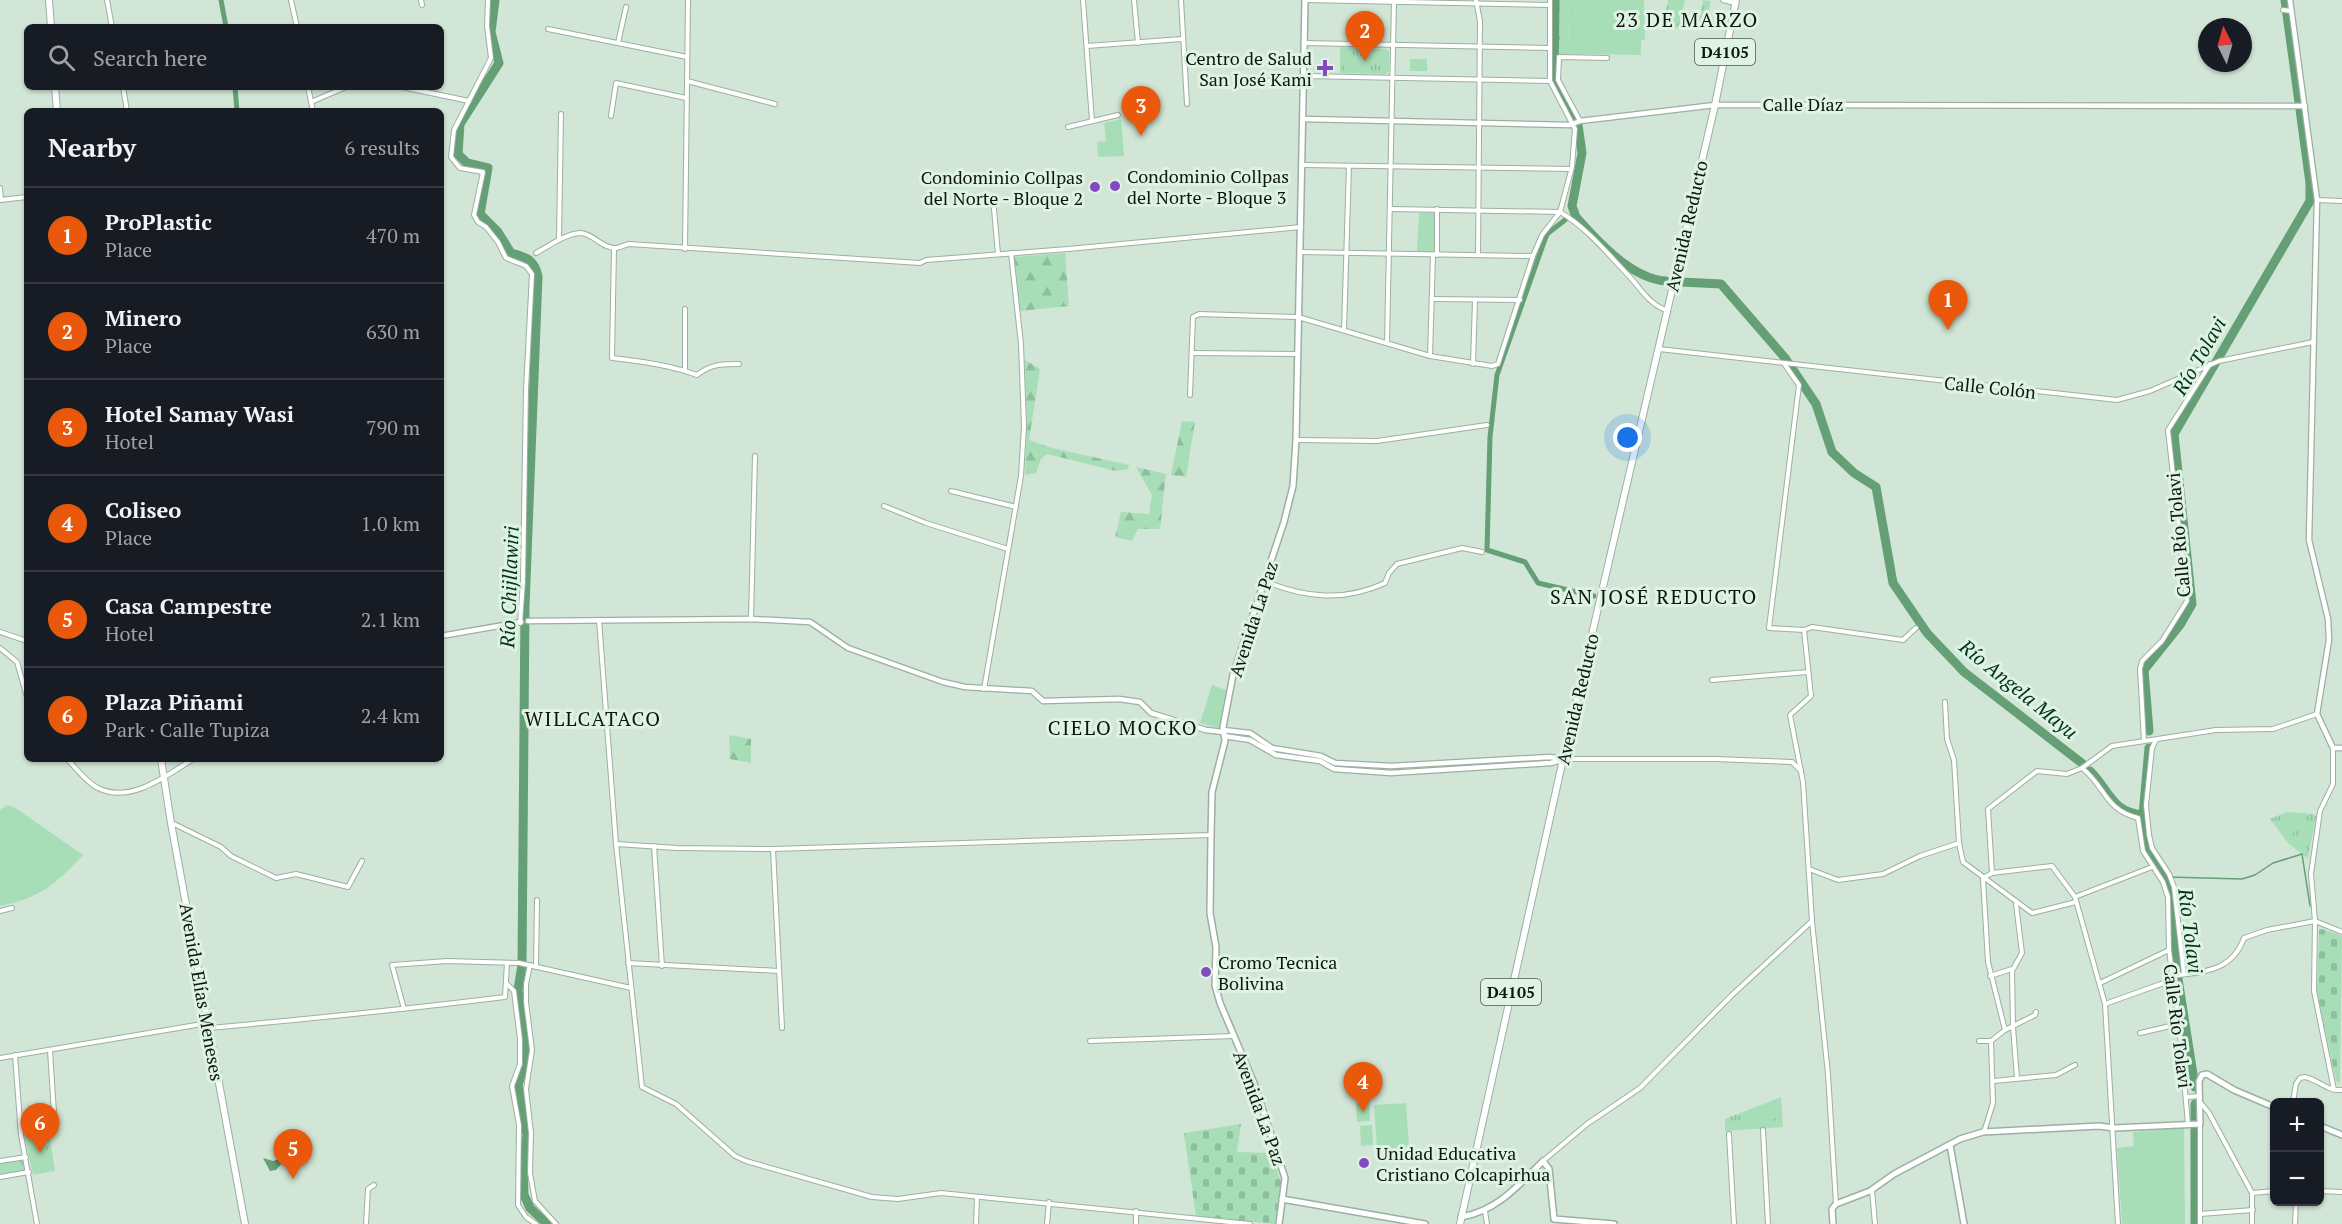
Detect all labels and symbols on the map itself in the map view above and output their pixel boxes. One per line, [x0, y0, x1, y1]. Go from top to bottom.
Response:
district label: 23 DE MARZO [1615, 6, 1759, 33]
pin: 2 [1346, 11, 1384, 61]
north arrow [2198, 18, 2252, 72]
road number: D4105 [1695, 39, 1755, 65]
place label: Centro de Salud San José Kami [1185, 46, 1312, 91]
marker: Centro de Salud San José Kami [1316, 59, 1334, 77]
pin: 3 [1122, 86, 1160, 136]
street label: Calle Díaz [1763, 92, 1843, 116]
street label: Avenida Reducto [1659, 158, 1713, 294]
place label: Condominio Collpas del Norte - Bloque 3 [1127, 164, 1289, 209]
place label: Condominio Collpas del Norte - Bloque 2 [921, 165, 1083, 210]
marker: Condominio Collpas del Norte - Bloque 3 [1108, 179, 1122, 193]
marker: Condominio Collpas del Norte - Bloque 2 [1088, 180, 1102, 194]
pin: 1 [1928, 280, 1968, 330]
water label: Río Tolavi [2165, 312, 2232, 401]
street label: Calle Colón [1943, 370, 2037, 404]
your location [1613, 423, 1642, 452]
street label: Calle Río Tolavi [2161, 472, 2195, 598]
water label: Río Chijllawiri [493, 525, 525, 649]
street label: Avenida La Paz [1223, 558, 1283, 680]
district label: SAN JOSÉ REDUCTO [1550, 583, 1758, 610]
street label: Avenida Reducto [1550, 631, 1604, 767]
water label: Río Angela Mayu [1954, 632, 2084, 745]
district label: WILLCATACO [524, 705, 662, 732]
district label: CIELO MOCKO [1048, 714, 1198, 741]
water label: Río Tolavi [2172, 886, 2210, 976]
street label: Avenida Elías Meneses [175, 901, 229, 1083]
place label: Cromo Tecnica Bolivina [1218, 950, 1337, 995]
street label: Calle Río Tolavi [2158, 962, 2198, 1090]
marker: Cromo Tecnica Bolivina [1199, 965, 1213, 979]
road number: D4105 [1481, 979, 1541, 1005]
street label: Avenida La Paz [1228, 1047, 1292, 1169]
pin: 4 [1344, 1062, 1382, 1112]
pin: 6 [20, 1104, 60, 1153]
pin: 5 [274, 1130, 312, 1179]
place label: Unidad Educativa Cristiano Colcapirhua [1376, 1141, 1550, 1186]
marker: Unidad Educativa Cristiano Colcapirhua [1357, 1156, 1371, 1170]

